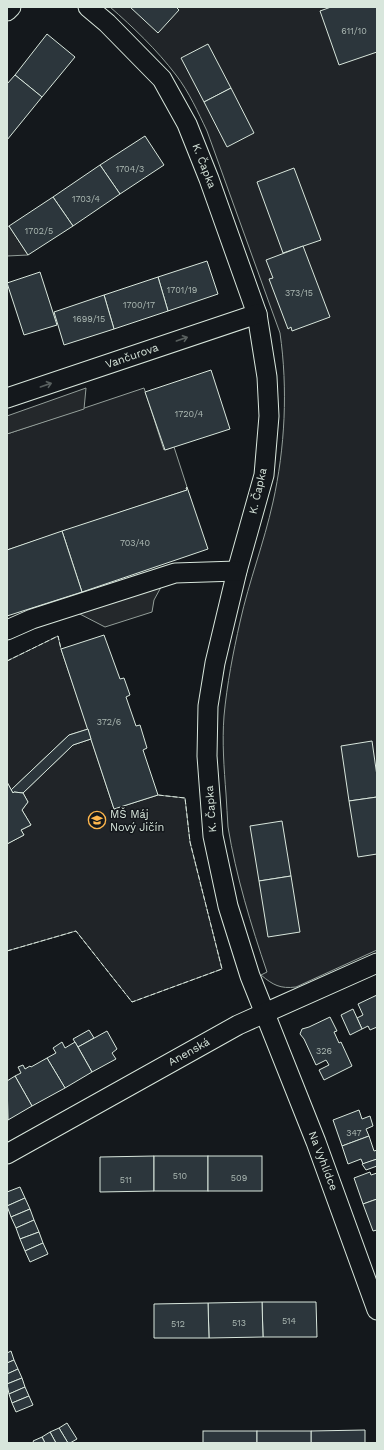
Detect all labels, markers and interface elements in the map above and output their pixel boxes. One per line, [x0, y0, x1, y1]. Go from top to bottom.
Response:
house number: 611/10 [341, 26, 367, 36]
street label: K. Čapka [190, 141, 219, 190]
house number: 1704/3 [116, 164, 144, 174]
house number: 1703/4 [72, 194, 101, 204]
house number: 1702/5 [25, 226, 53, 236]
house number: 1701/19 [167, 285, 197, 295]
house number: 373/15 [285, 288, 313, 298]
house number: 1700/17 [123, 300, 155, 310]
house number: 1699/15 [73, 314, 105, 324]
one-way arrow [175, 335, 188, 342]
street label: Vančurova [104, 341, 160, 371]
one-way arrow [39, 381, 52, 388]
house number: 1720/4 [175, 409, 204, 419]
street label: K. Čapka [245, 466, 270, 515]
house number: 703/40 [120, 538, 150, 548]
house number: 372/6 [97, 717, 121, 727]
street label: K. Čapka [202, 785, 219, 833]
place label: MŠ Máj Nový Jičín [110, 807, 164, 834]
school or university icon: MŠ Máj Nový Jičín [87, 810, 107, 830]
street label: Anenská [166, 1035, 212, 1069]
house number: 326 [316, 1046, 332, 1056]
house number: 347 [346, 1128, 362, 1138]
street label: Na Vyhlídce [306, 1129, 340, 1193]
house number: 510 [173, 1171, 188, 1181]
house number: 509 [231, 1173, 247, 1183]
house number: 511 [120, 1175, 132, 1185]
house number: 514 [282, 1316, 297, 1326]
house number: 513 [232, 1318, 246, 1328]
house number: 512 [171, 1319, 185, 1329]

